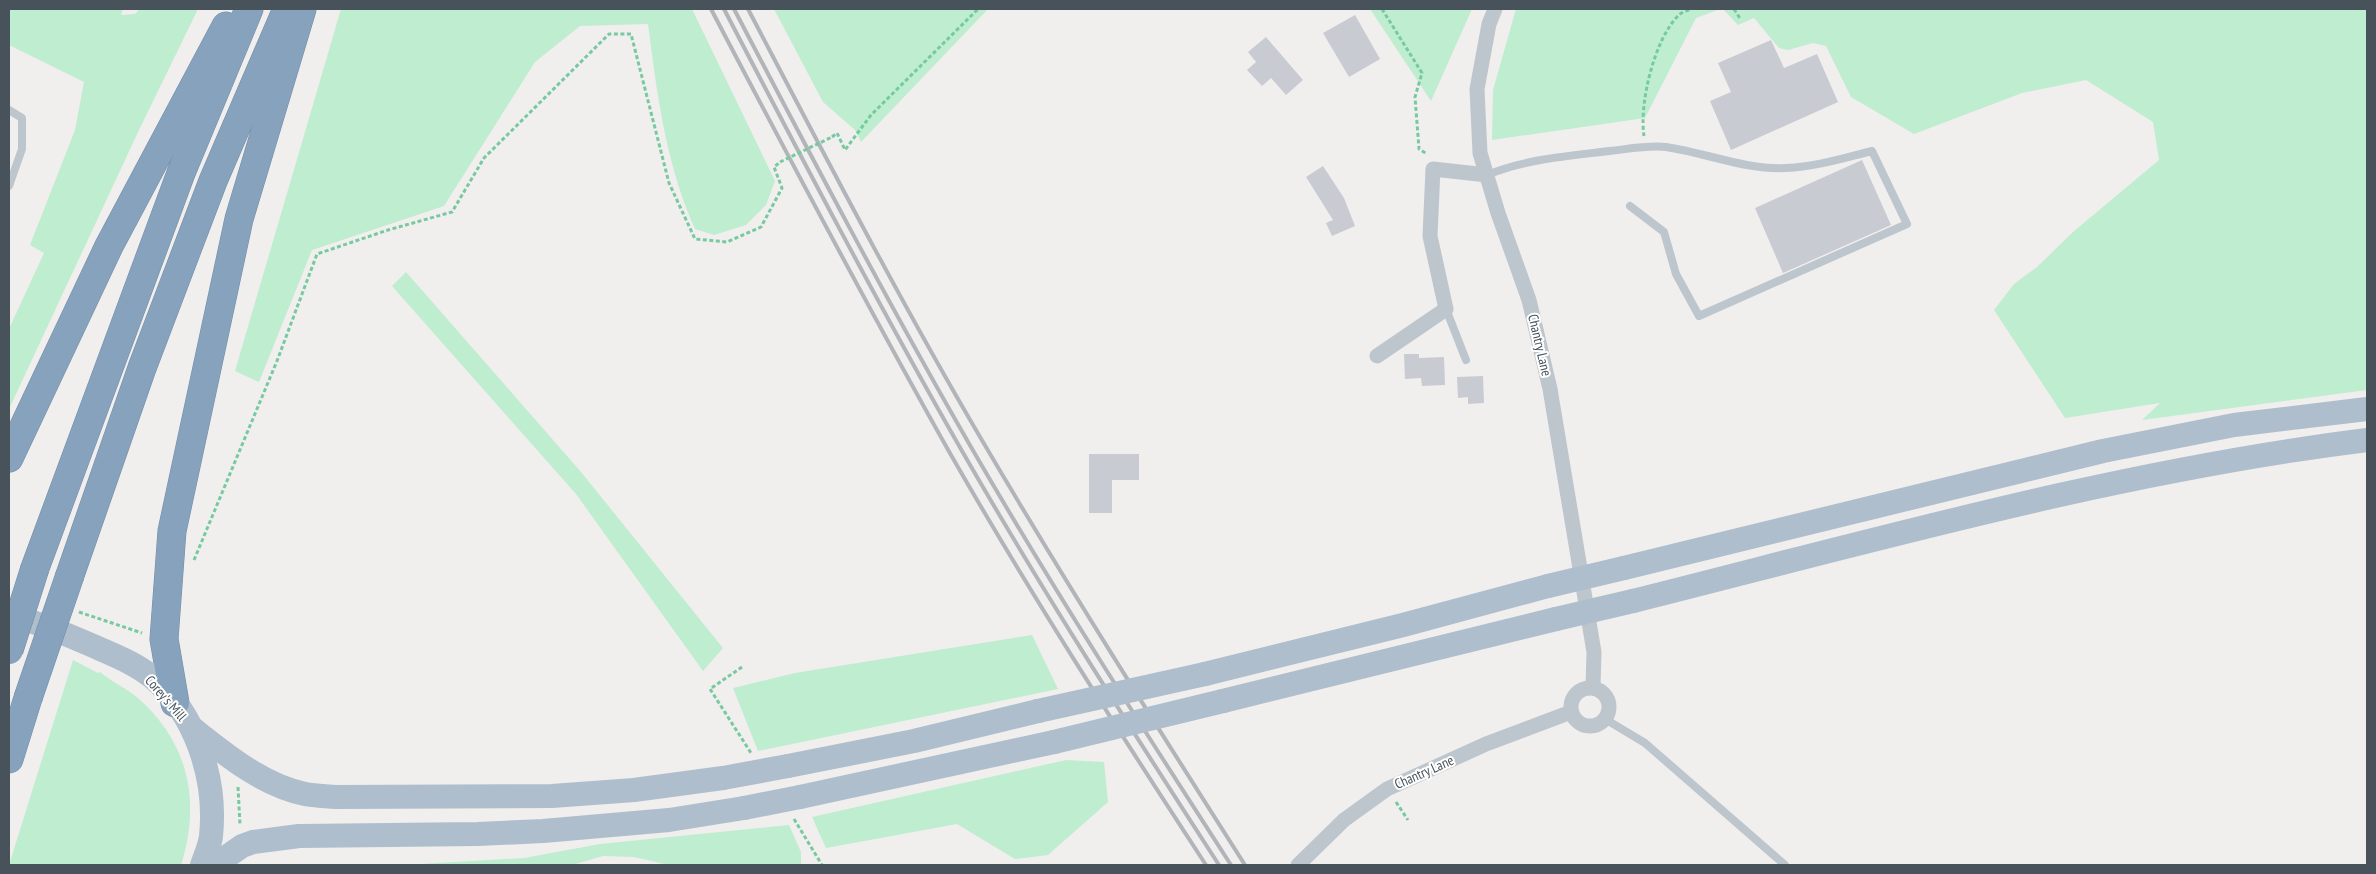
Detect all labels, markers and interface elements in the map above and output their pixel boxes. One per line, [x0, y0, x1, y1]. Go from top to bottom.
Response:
street label: Chantry Lane [1524, 312, 1556, 378]
street label: Corey's Mill [141, 671, 191, 725]
street label: Chantry Lane [1392, 751, 1457, 793]

